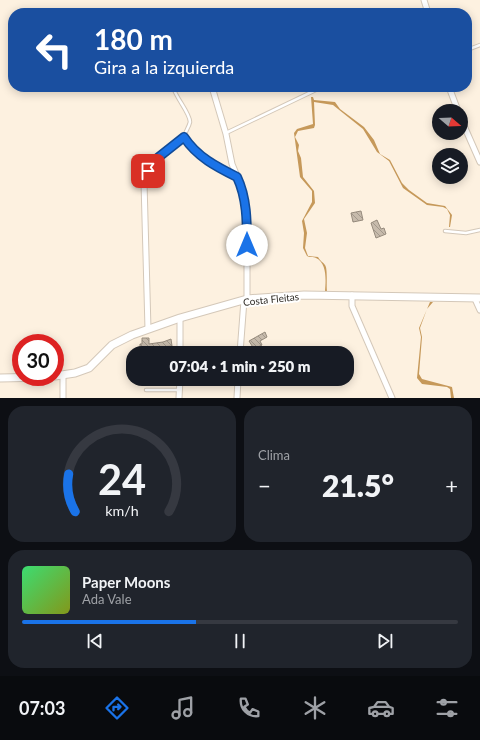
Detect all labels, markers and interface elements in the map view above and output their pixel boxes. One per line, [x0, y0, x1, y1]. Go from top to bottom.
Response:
text: 180 m [94, 22, 173, 56]
icon: left [28, 24, 80, 76]
text: Gira a la izquierda [94, 56, 234, 78]
north arrow [432, 104, 468, 140]
map controls [432, 104, 468, 184]
button: layers [432, 148, 468, 184]
pin [131, 154, 165, 188]
icon: arrive [137, 160, 159, 182]
position arrow [226, 224, 268, 266]
street label: Costa Fleitas [242, 290, 300, 308]
speed limit sign: 30 [12, 334, 64, 386]
text: 07:04 · 1 min · 250 m [169, 357, 311, 375]
text: Clima [258, 447, 290, 463]
text: 24 [98, 454, 146, 504]
text: 21.5° [322, 467, 394, 503]
text: − [258, 472, 271, 499]
text: + [445, 472, 458, 499]
text: km/h [105, 502, 139, 519]
text: Paper Moons [82, 573, 170, 591]
text: Ada Vale [82, 591, 132, 607]
icon: previous [84, 630, 106, 652]
icon: pause [229, 630, 251, 652]
icon: next [374, 630, 396, 652]
icon: directions [103, 694, 131, 722]
icon: music [169, 694, 197, 722]
icon: phone [235, 694, 263, 722]
icon: climate [301, 694, 329, 722]
icon: car [367, 694, 395, 722]
icon: filters [433, 694, 461, 722]
text: 07:03 [19, 697, 65, 719]

